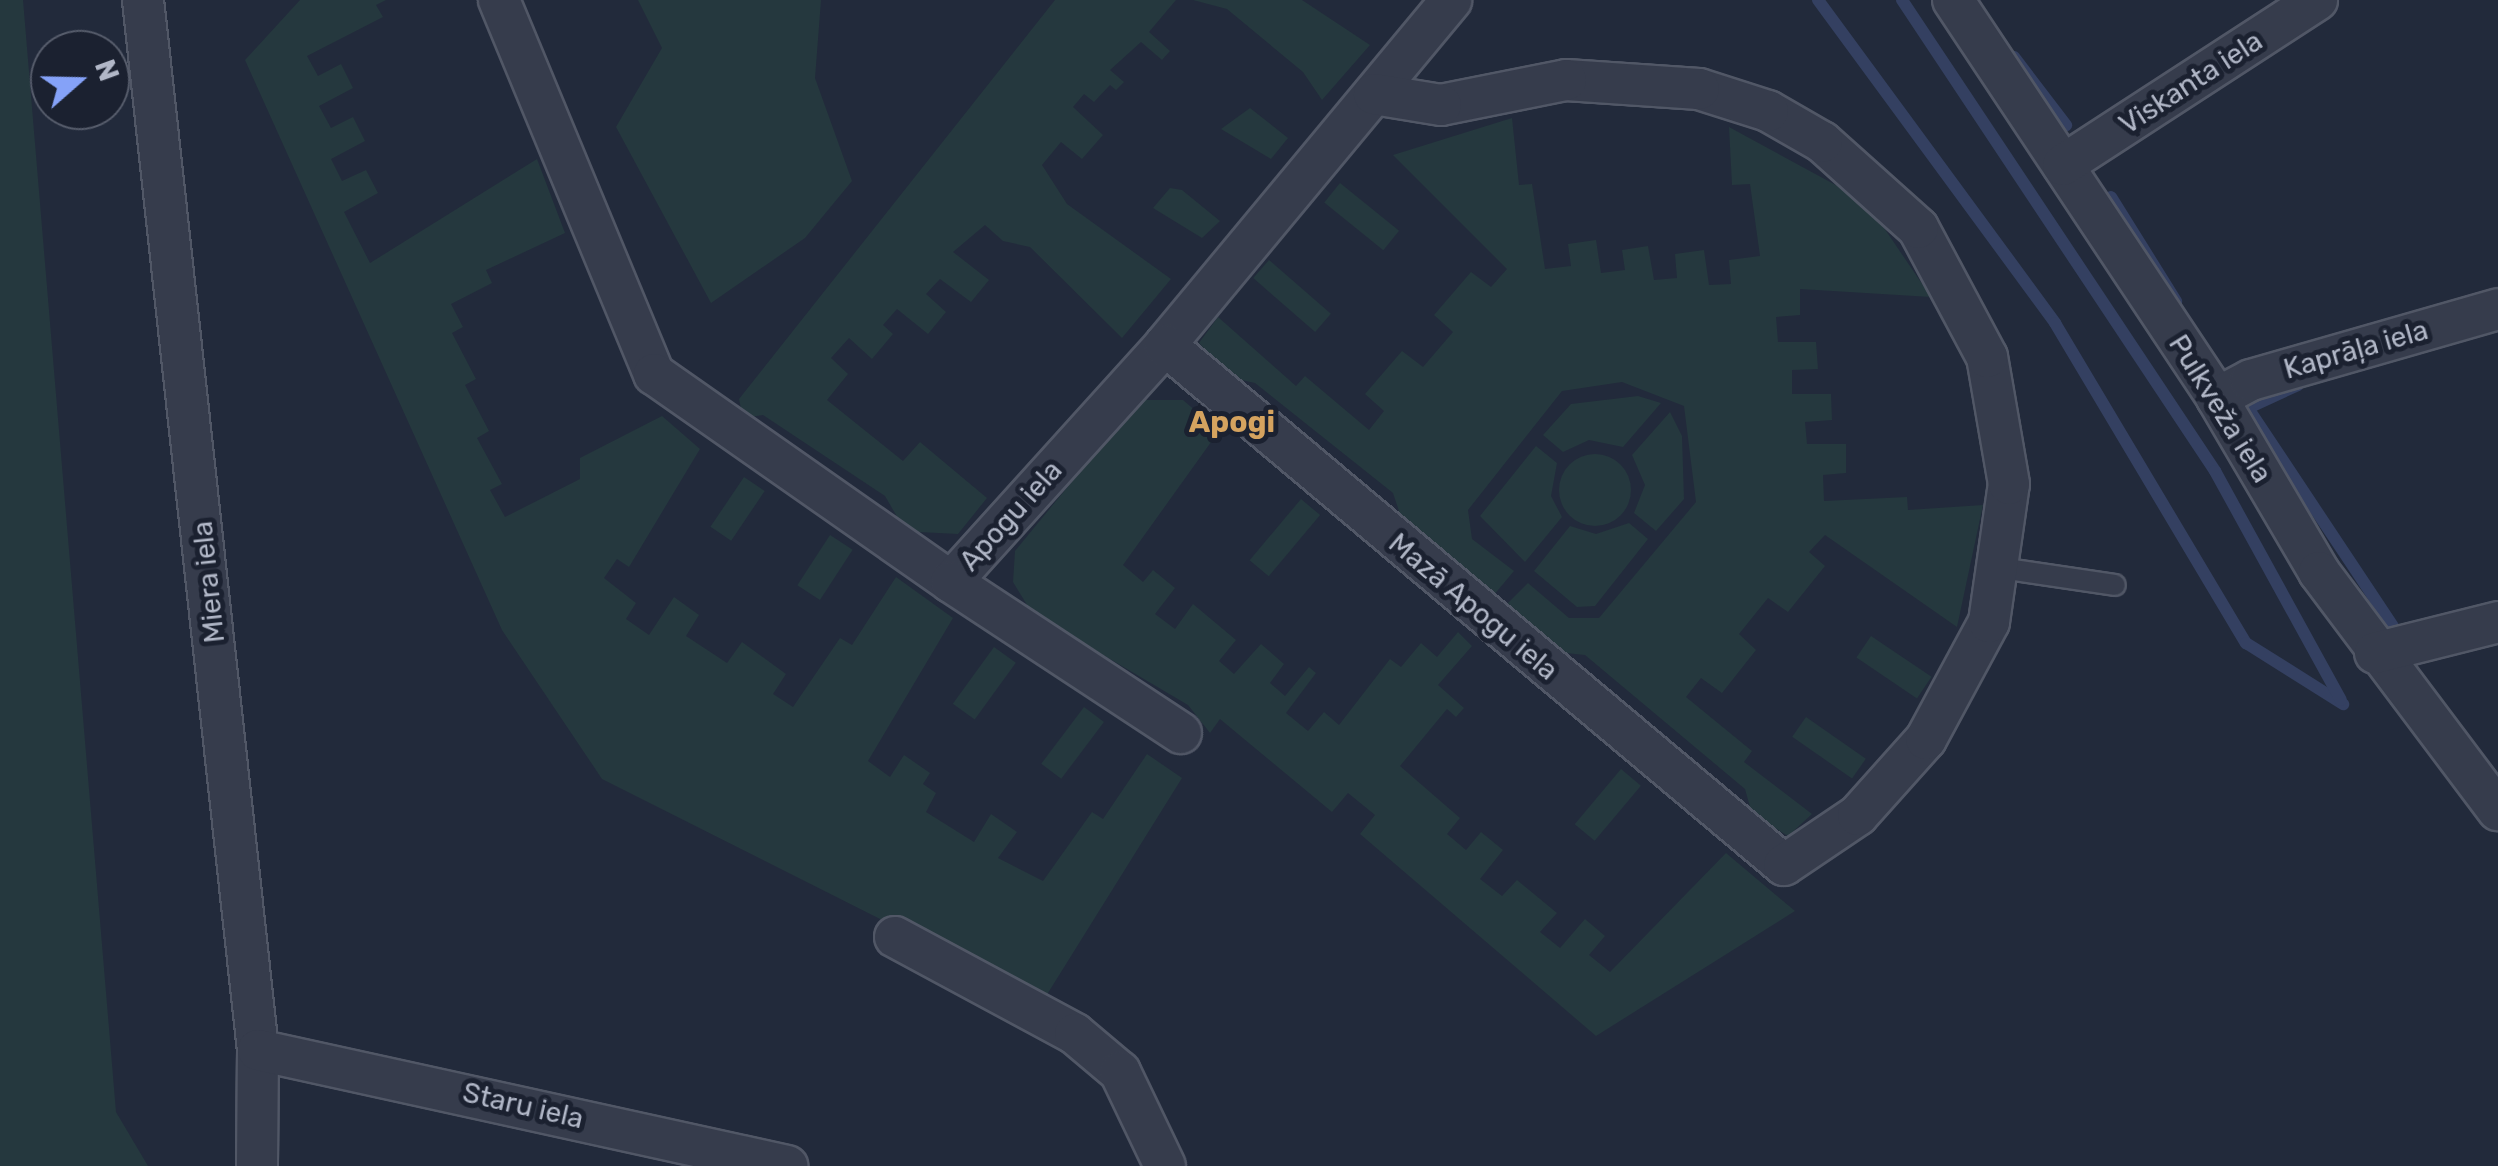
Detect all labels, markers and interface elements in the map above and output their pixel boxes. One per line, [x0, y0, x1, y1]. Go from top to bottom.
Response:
street label: Viskanta iela [2113, 24, 2269, 142]
north arrow [30, 30, 130, 130]
text: N [88, 55, 126, 85]
street label: Kaprāļa iela [2280, 313, 2432, 387]
street label: Pulkveža iela [2161, 329, 2279, 489]
district label: Apogi [1189, 404, 1275, 440]
street label: Apogu iela [953, 454, 1069, 578]
street label: Miera iela [186, 520, 232, 644]
street label: Mazā Apogu iela [1381, 526, 1565, 688]
street label: Staru iela [459, 1076, 587, 1136]

